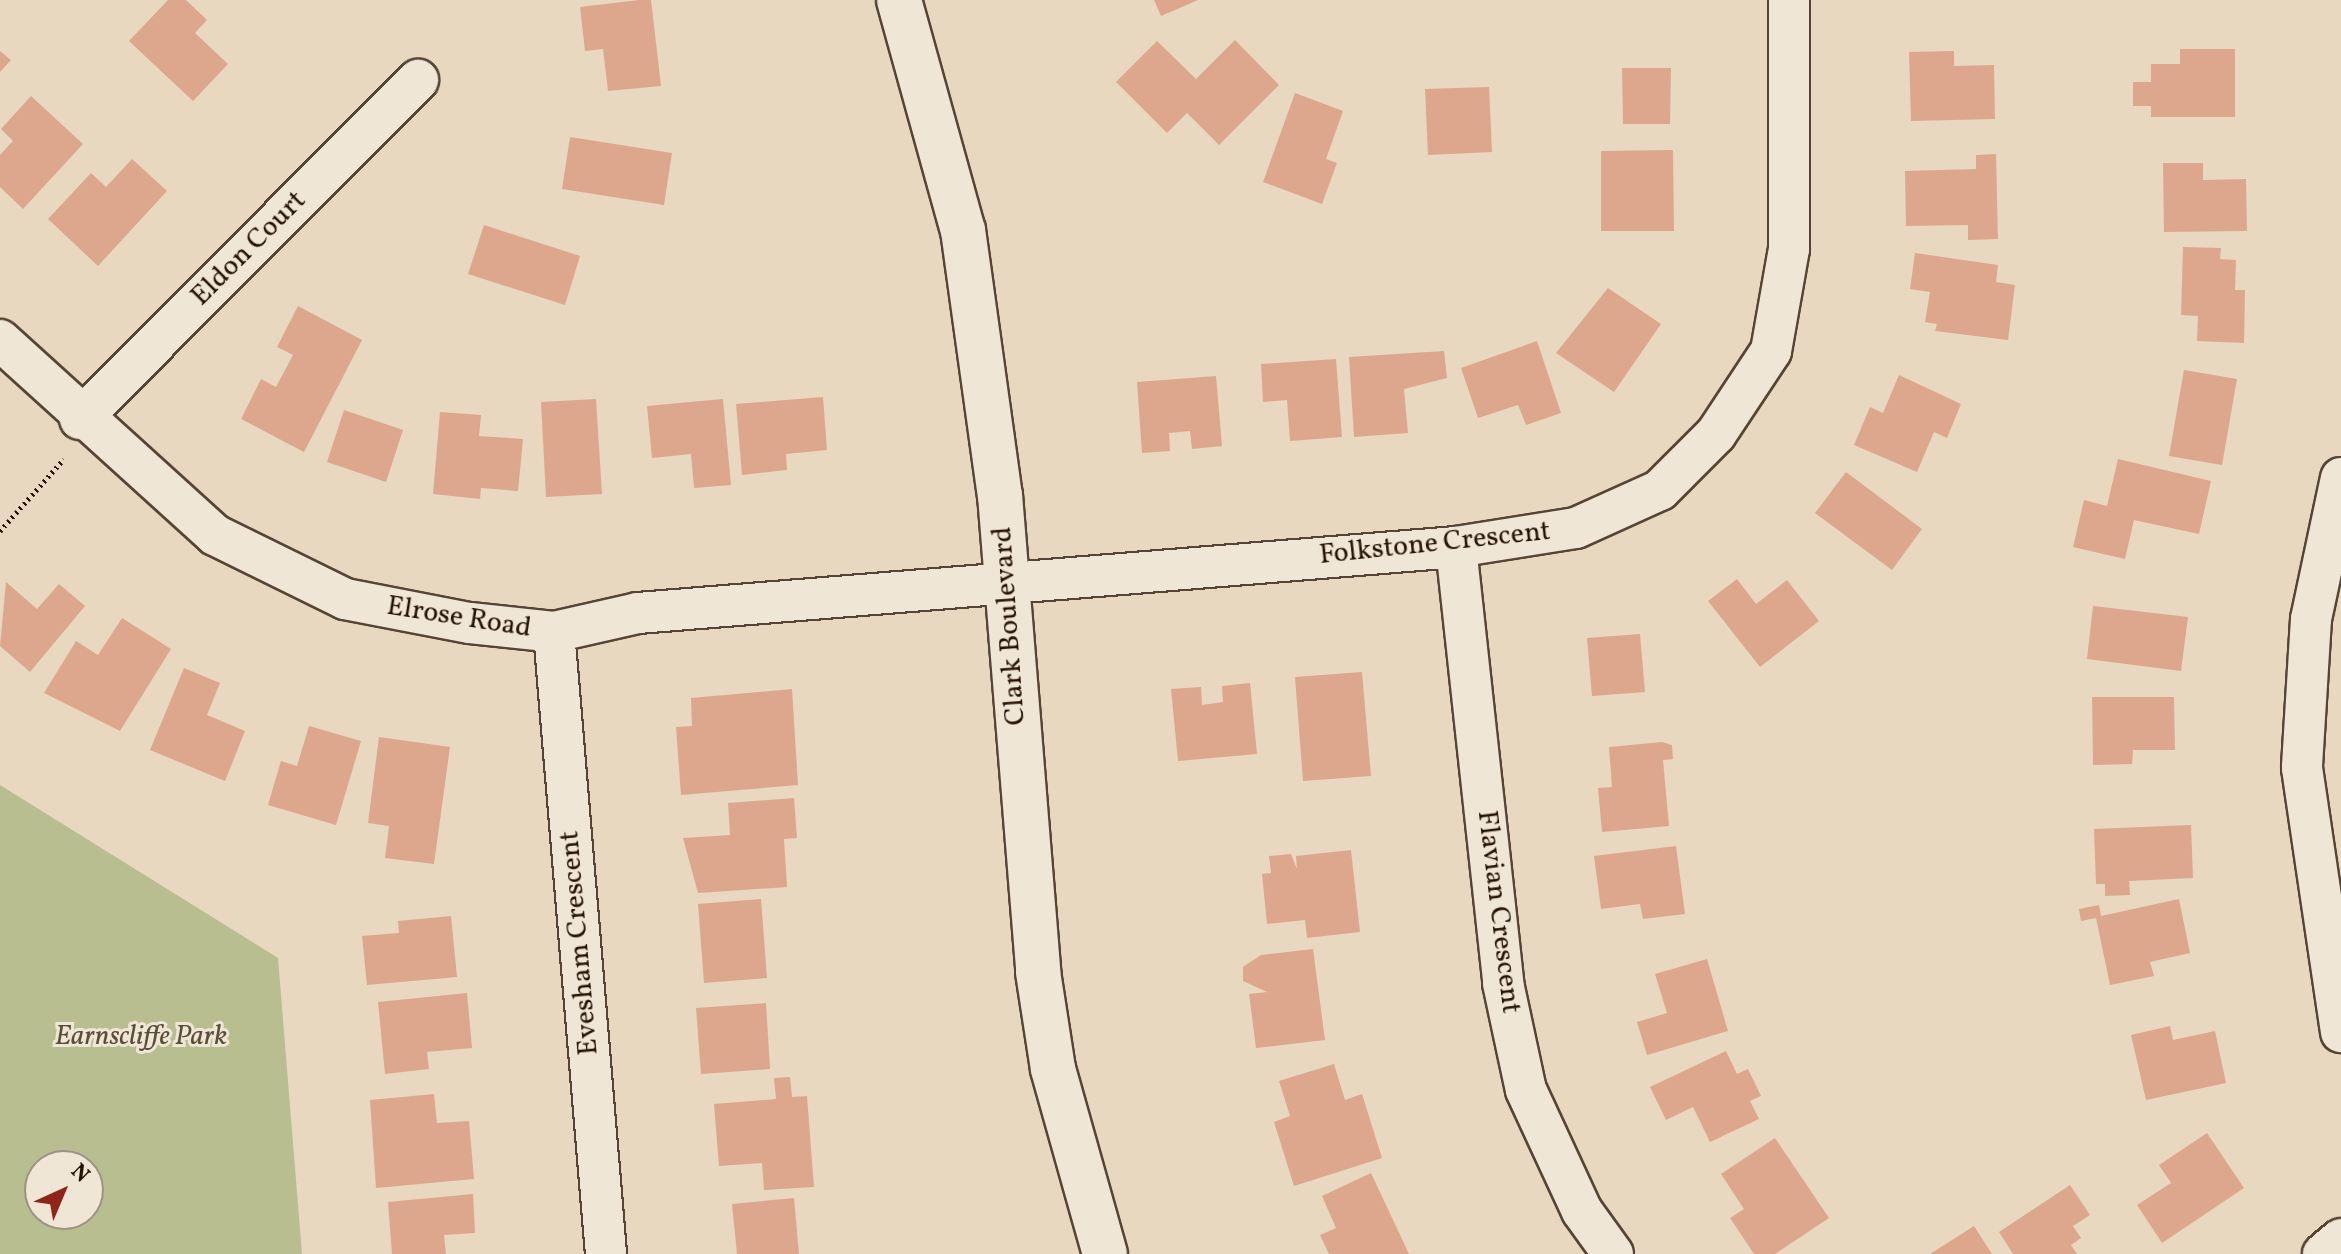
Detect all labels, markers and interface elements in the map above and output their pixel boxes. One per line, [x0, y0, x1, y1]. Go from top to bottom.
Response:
street label: Eldon Court [185, 185, 313, 313]
street label: Folkstone Crescent [1318, 515, 1552, 573]
street label: Clark Boulevard [986, 526, 1034, 726]
street label: Elrose Road [384, 590, 534, 646]
street label: Flavian Crescent [1469, 809, 1527, 1015]
street label: Evesham Crescent [553, 829, 607, 1057]
park label: Earnscliffe Park [55, 1020, 227, 1054]
north arrow [24, 1150, 104, 1230]
text: N [63, 1157, 96, 1191]

